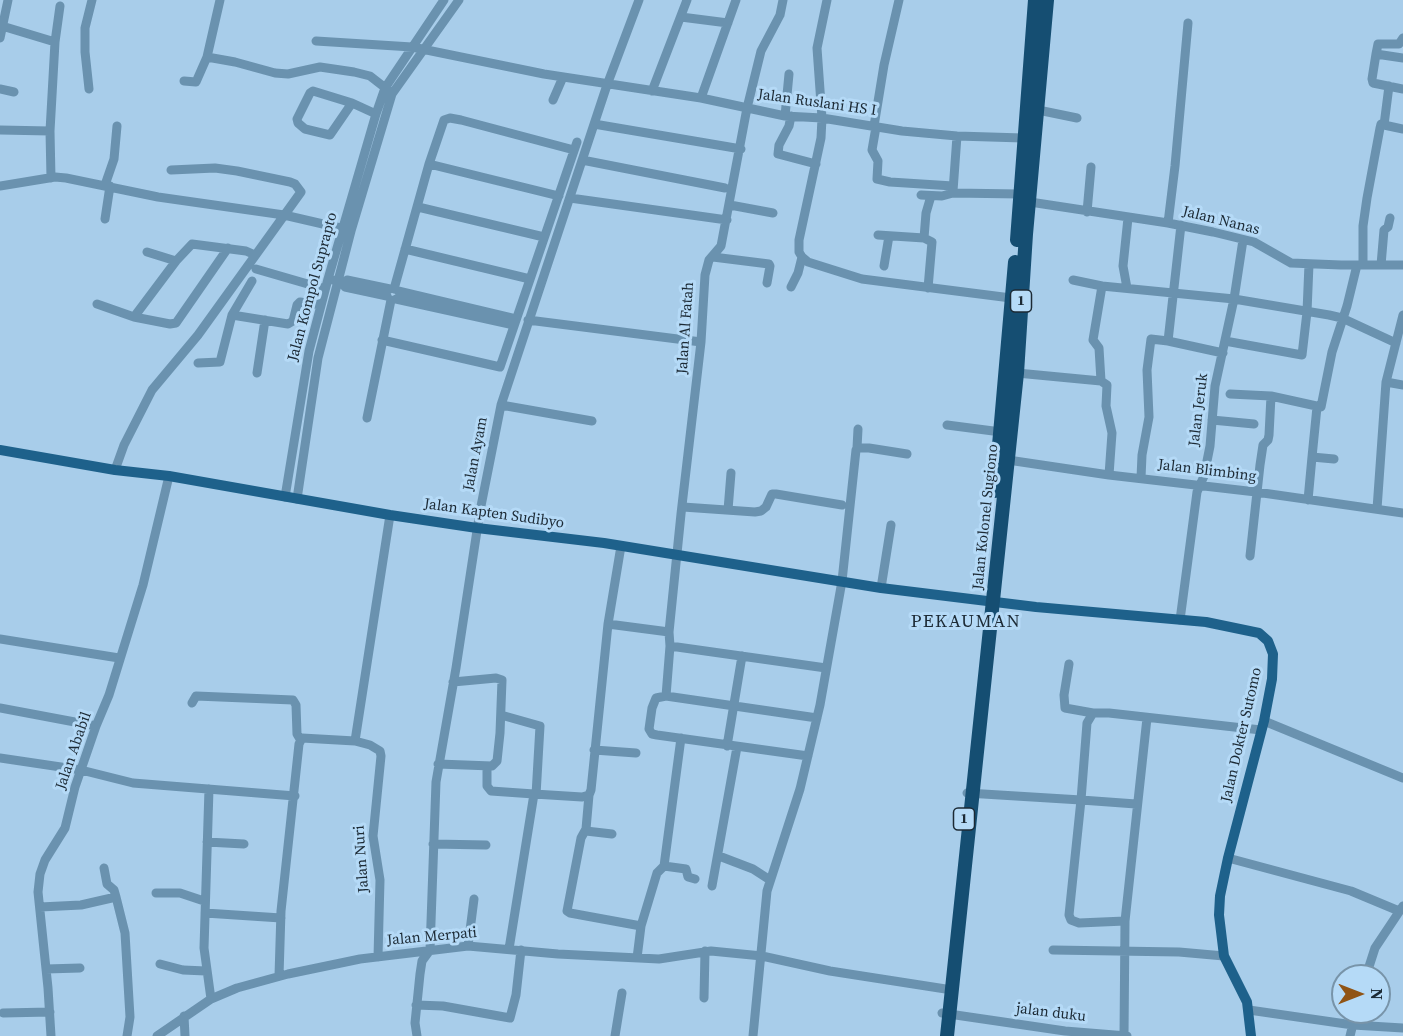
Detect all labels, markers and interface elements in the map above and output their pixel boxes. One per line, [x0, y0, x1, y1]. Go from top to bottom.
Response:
street label: Jalan Ruslani HS I [757, 86, 877, 120]
street label: Jalan Nanas [1181, 203, 1261, 239]
street label: Jalan Kompol Suprapto [284, 211, 342, 363]
street label: Jalan Al Fatah [674, 281, 698, 375]
road number: 1 [1010, 290, 1032, 312]
street label: Jalan Jeruk [1186, 372, 1212, 448]
street label: Jalan Ayam [460, 415, 492, 493]
street label: Jalan Kolonel Sugiono [969, 443, 1003, 591]
street label: Jalan Blimbing [1157, 456, 1257, 486]
street label: Jalan Kapten Sudibyo [423, 495, 565, 533]
district label: PEKAUMAN [911, 611, 1021, 633]
street label: Jalan Dokter Sutomo [1218, 666, 1266, 804]
street label: Jalan Ababil [52, 710, 96, 792]
road number: 1 [954, 808, 974, 830]
street label: Jalan Nuri [351, 825, 373, 893]
street label: Jalan Merpati [386, 924, 478, 950]
north arrow [1331, 964, 1391, 1024]
text: N [1366, 988, 1388, 1000]
street label: jalan duku [1015, 1000, 1087, 1026]

